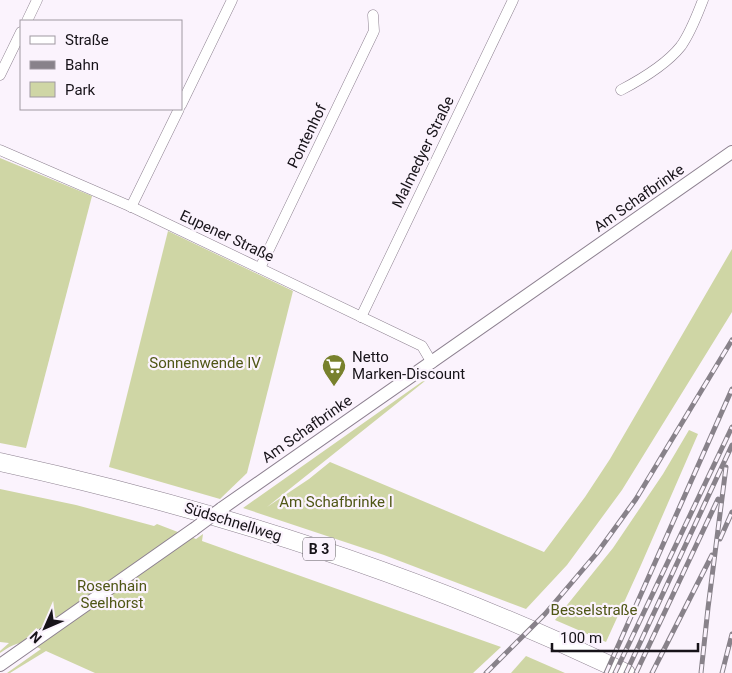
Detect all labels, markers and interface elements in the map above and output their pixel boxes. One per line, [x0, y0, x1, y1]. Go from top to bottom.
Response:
legend [20, 20, 182, 110]
text: Straße [65, 31, 109, 49]
text: Bahn [65, 56, 99, 74]
text: Park [65, 81, 96, 99]
street label: Malmedyer Straße [388, 93, 458, 211]
street label: Pontenhof [284, 100, 331, 171]
street label: Am Schafbrinke [590, 160, 688, 236]
street label: Eupener Straße [177, 206, 277, 266]
place label: Netto Marken-Discount [352, 348, 465, 383]
supermarket icon: Netto Marken-Discount [321, 353, 347, 387]
park label: Sonnenwende IV [149, 354, 261, 372]
street label: Am Schafbrinke [258, 391, 356, 467]
park label: Am Schafbrinke I [279, 493, 393, 511]
street label: Südschnellweg [182, 499, 284, 545]
road number: B 3 [303, 538, 335, 560]
park label: Rosenhain Seelhorst [77, 577, 147, 612]
park label: Besselstraße [551, 601, 637, 619]
north arrow [20, 603, 70, 653]
scale bar [552, 620, 698, 652]
text: N [27, 628, 45, 646]
text: 100 m [560, 629, 602, 647]

